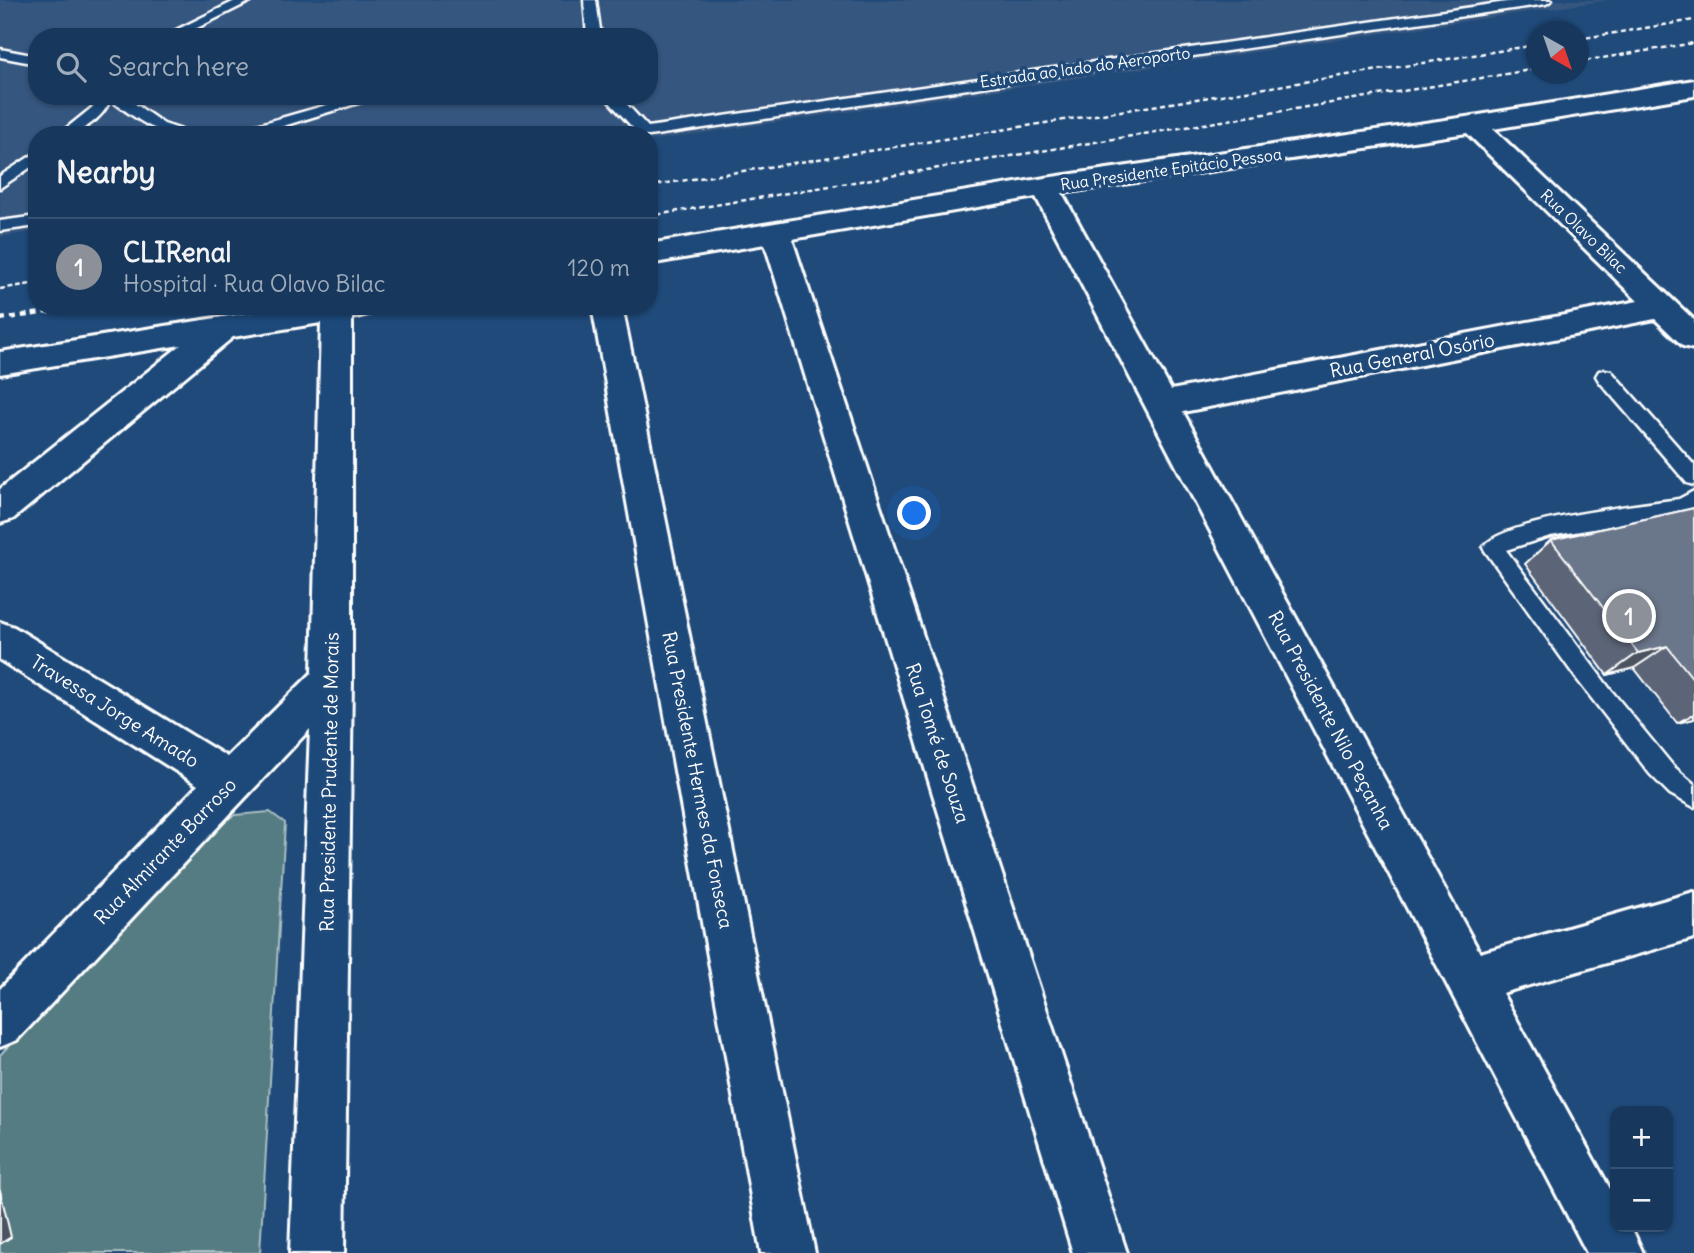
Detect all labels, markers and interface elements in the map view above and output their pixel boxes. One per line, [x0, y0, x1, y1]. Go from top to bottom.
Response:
north arrow [1526, 21, 1589, 84]
search box [28, 28, 658, 105]
street label: Estrada ao lado do Aeroporto [979, 42, 1191, 92]
icon: search [52, 48, 90, 86]
text: Search here [108, 50, 249, 83]
street label: Rua Presidente Epitácio Pessoa [1059, 144, 1283, 194]
text: Nearby [56, 153, 156, 191]
street label: Rua Olavo Bilac [1536, 185, 1632, 277]
text: CLIRenal [123, 236, 231, 269]
text: 1 [74, 253, 84, 282]
text: 120 m [567, 253, 630, 282]
text: Hospital · Rua Olavo Bilac [123, 269, 385, 298]
street label: Rua General Osório [1328, 327, 1496, 383]
your location [897, 496, 931, 530]
pin: 1 [1606, 590, 1652, 642]
street label: Rua Presidente Nilo Peçanha [1263, 607, 1399, 834]
street label: Rua Presidente Hermes da Fonseca [657, 629, 739, 931]
street label: Rua Presidente Prudente de Morais [314, 632, 344, 932]
street label: Travessa Jorge Amado [26, 649, 204, 773]
street label: Rua Tomé de Souza [901, 660, 975, 826]
street label: Rua Almirante Barroso [89, 773, 241, 929]
map controls [1610, 1106, 1673, 1232]
button: + [1610, 1106, 1673, 1169]
button: − [1610, 1169, 1673, 1232]

